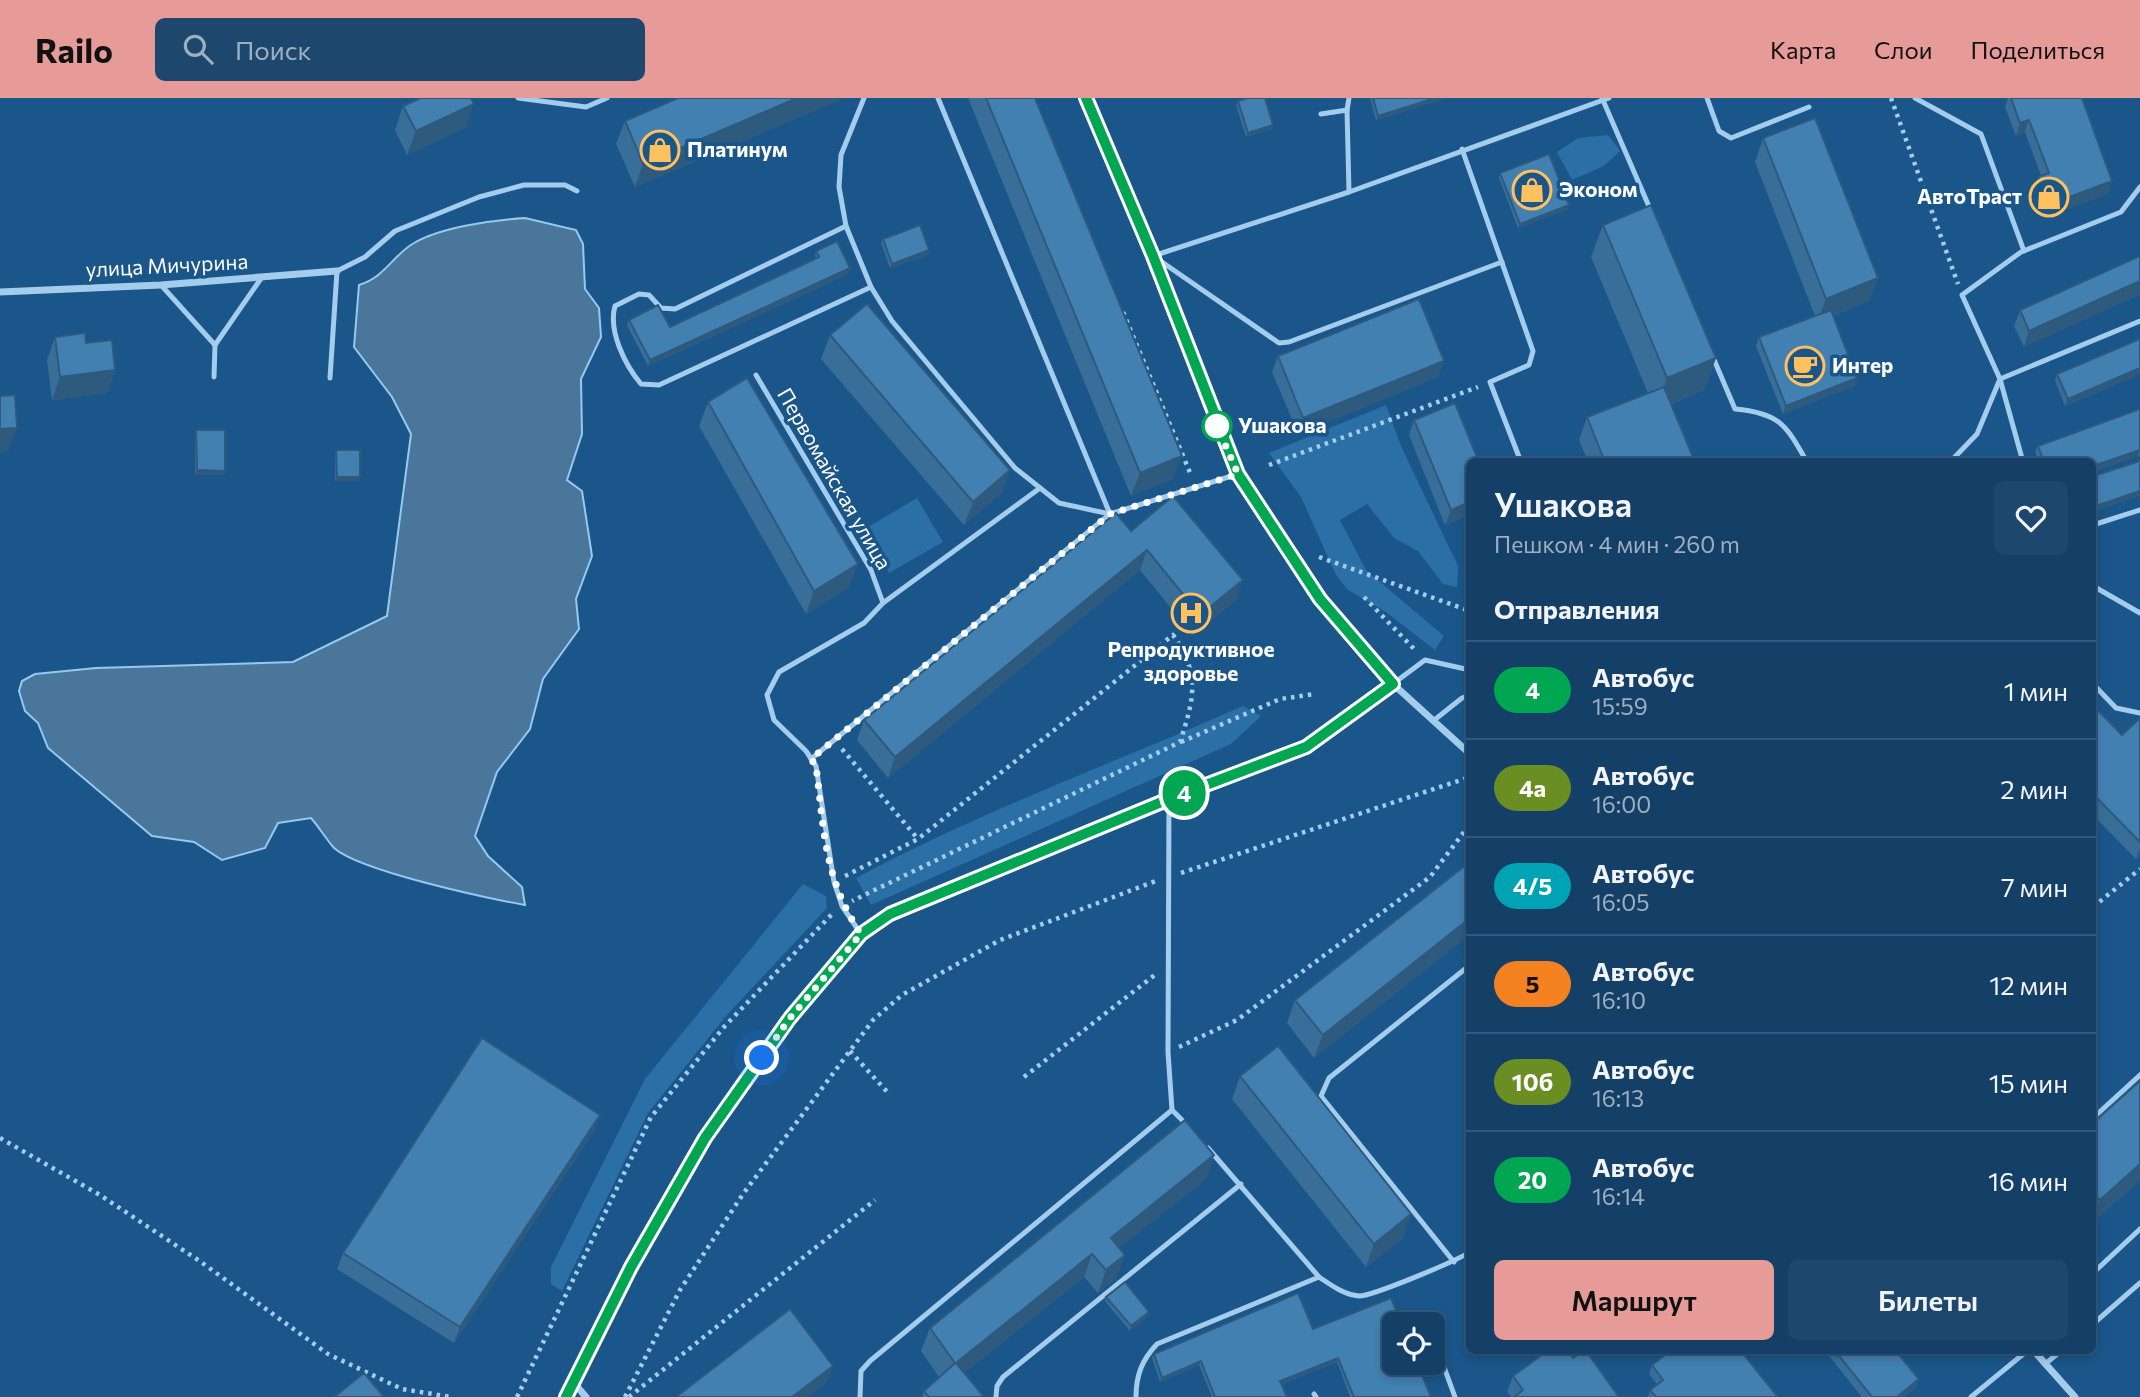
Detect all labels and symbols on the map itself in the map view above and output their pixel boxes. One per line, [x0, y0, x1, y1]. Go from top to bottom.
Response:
shop icon: Платинум [639, 129, 681, 171]
place label: Платинум [687, 136, 787, 161]
shop icon: Эконом [1511, 169, 1553, 211]
place label: Эконом [1559, 176, 1638, 201]
shop icon: АвтоТраст [2028, 176, 2070, 218]
place label: АвтоТраст [1917, 183, 2022, 208]
street label: улица Мичурина [85, 248, 249, 281]
cafe icon: Интер [1784, 345, 1826, 387]
place label: Интер [1832, 352, 1893, 377]
street label: Первомайская улица [773, 383, 898, 574]
marker: Ушакова [1202, 411, 1232, 441]
place label: Ушакова [1238, 412, 1326, 437]
hospital icon: Репродуктивное здоровье [1170, 592, 1212, 634]
place label: Репродуктивное здоровье [1107, 636, 1275, 685]
line badge: 4 [1161, 770, 1207, 816]
your location [744, 1040, 779, 1075]

